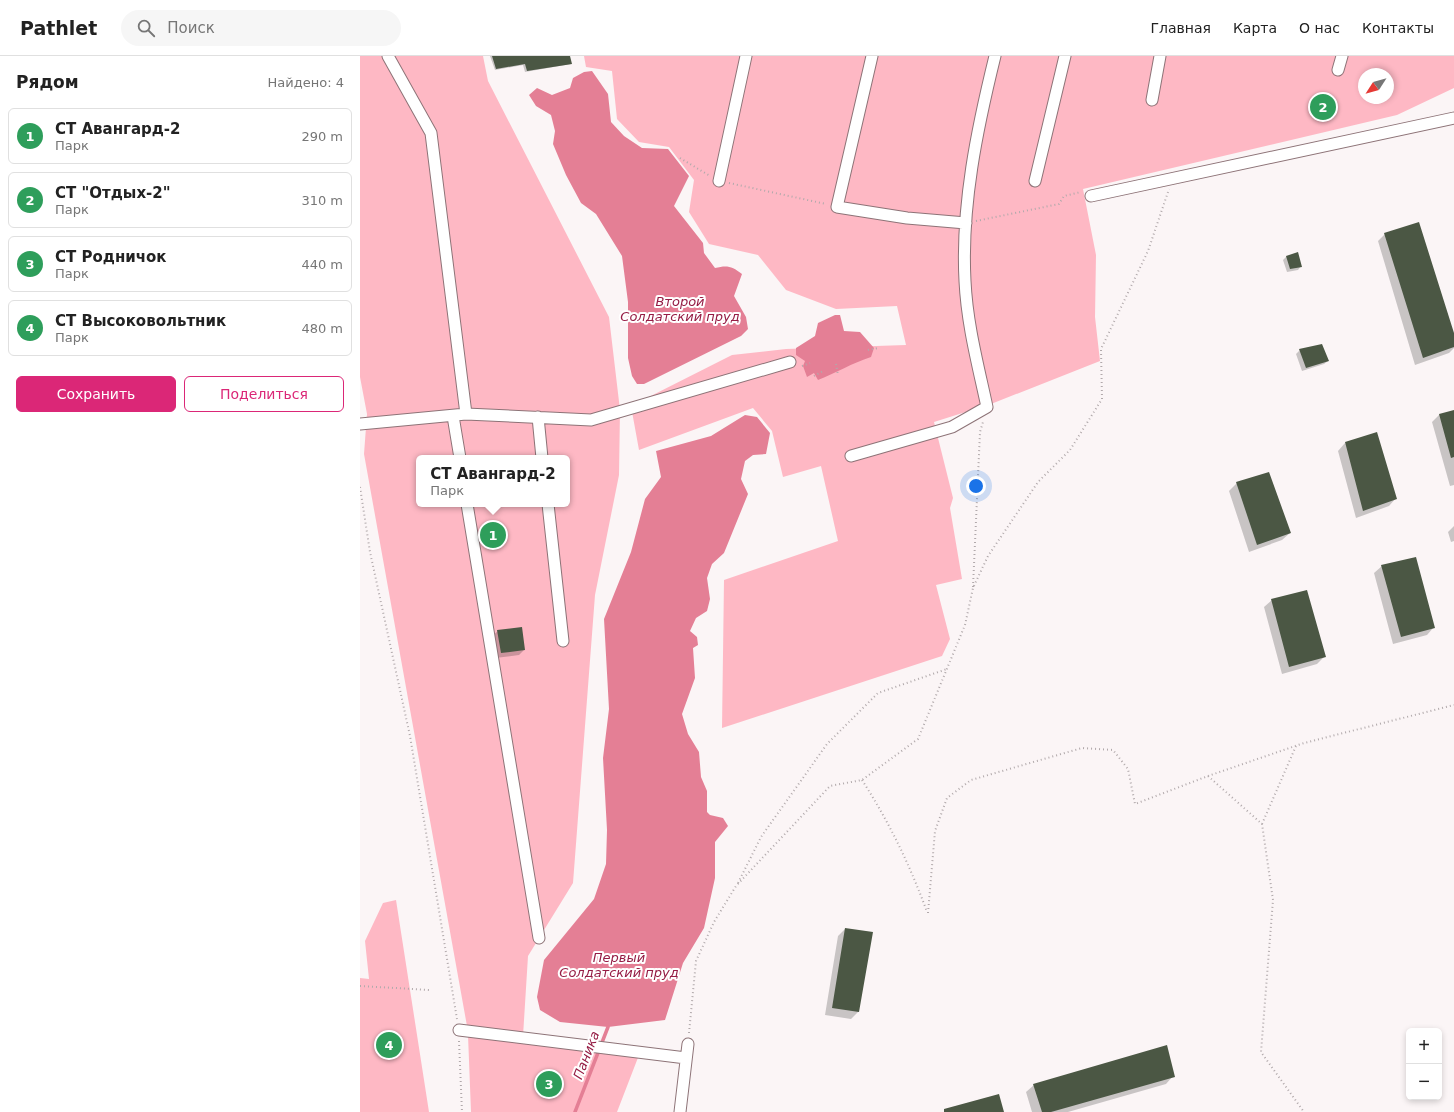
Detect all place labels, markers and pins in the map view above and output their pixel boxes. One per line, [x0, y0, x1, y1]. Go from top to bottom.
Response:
pin: 2 [1310, 92, 1336, 122]
pin: 1 [480, 520, 506, 550]
pin: 4 [376, 1030, 402, 1060]
pin: 3 [536, 1069, 562, 1099]

